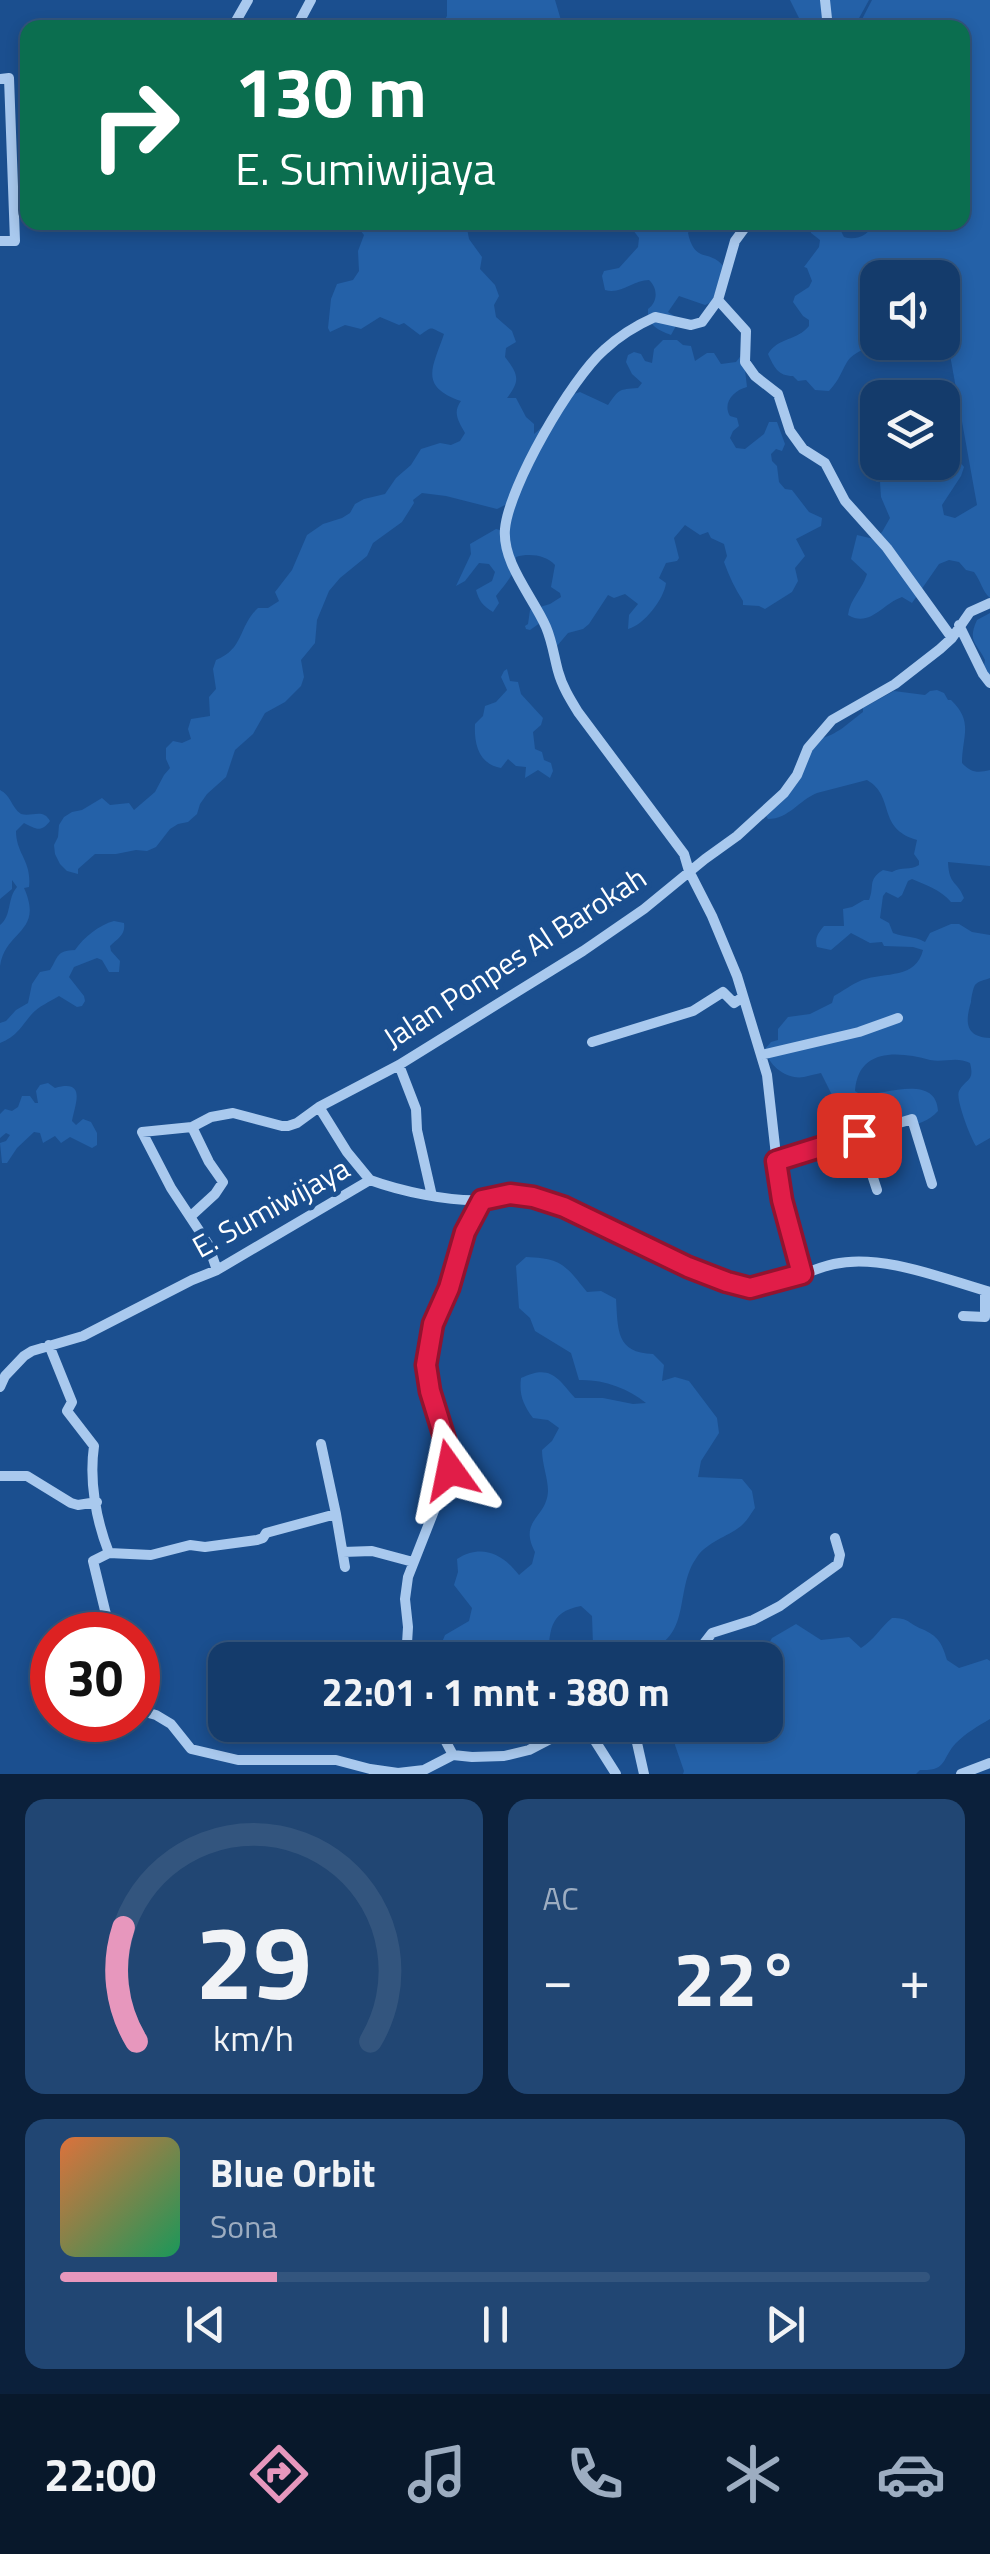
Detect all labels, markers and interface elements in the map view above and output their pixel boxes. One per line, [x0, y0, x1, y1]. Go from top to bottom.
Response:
text: 130 m [235, 38, 427, 144]
icon: right [70, 60, 200, 190]
text: E. Sumiwijaya [235, 134, 495, 202]
map controls [860, 260, 960, 480]
button: sound [860, 260, 960, 360]
button: layers [860, 380, 960, 480]
street label: Jalan Ponpes Al Barokah [374, 855, 655, 1060]
pin [817, 1093, 902, 1178]
icon: arrive [832, 1108, 887, 1163]
street label: E. Sumiwijaya [183, 1145, 358, 1269]
position arrow [398, 1418, 502, 1522]
speed limit sign: 30 [30, 1612, 160, 1742]
text: 22:01 · 1 mnt · 380 m [321, 1663, 670, 1721]
text: AC [543, 1874, 579, 1922]
text: 29 [196, 1881, 312, 2039]
text: 22° [673, 1921, 799, 2035]
text: − [543, 1937, 573, 2020]
text: + [899, 1937, 930, 2020]
text: km/h [213, 2010, 294, 2065]
text: Blue Orbit [210, 2144, 375, 2202]
text: Sona [210, 2202, 277, 2250]
icon: previous [178, 2297, 233, 2352]
icon: pause [468, 2297, 523, 2352]
icon: next [758, 2297, 813, 2352]
icon: directions [244, 2439, 314, 2509]
icon: music [402, 2439, 472, 2509]
icon: phone [560, 2439, 630, 2509]
icon: climate [718, 2439, 788, 2509]
icon: car [876, 2439, 946, 2509]
text: 22:00 [44, 2440, 156, 2508]

